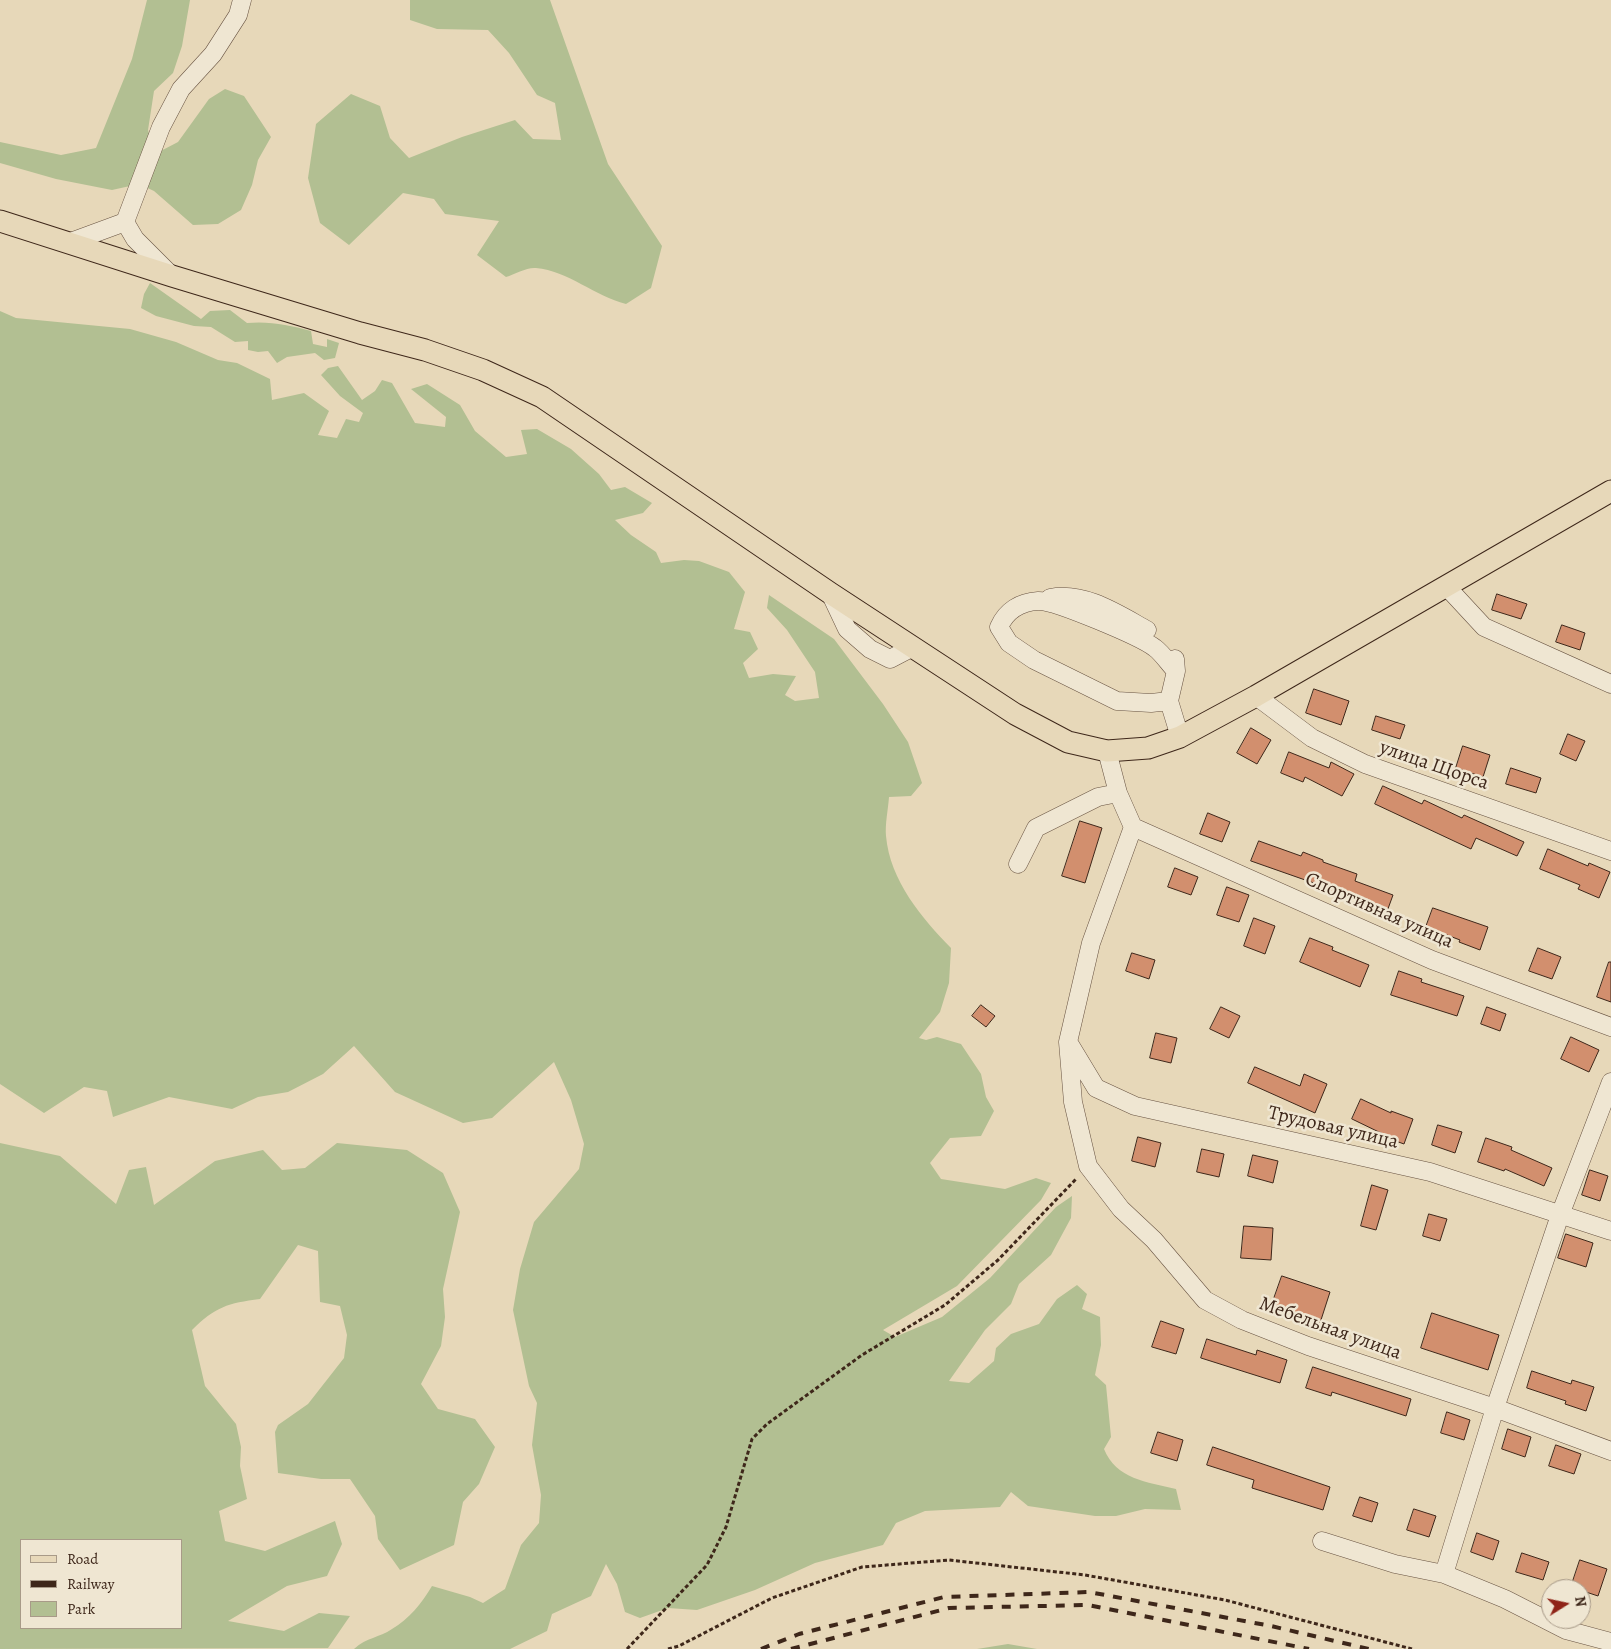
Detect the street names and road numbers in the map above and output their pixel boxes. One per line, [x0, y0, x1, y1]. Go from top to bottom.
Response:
street label: улица Щорса [1376, 736, 1492, 796]
street label: Спортивная улица [1301, 868, 1457, 954]
street label: Трудовая улица [1266, 1101, 1400, 1155]
street label: Мебельная улица [1256, 1292, 1404, 1366]

